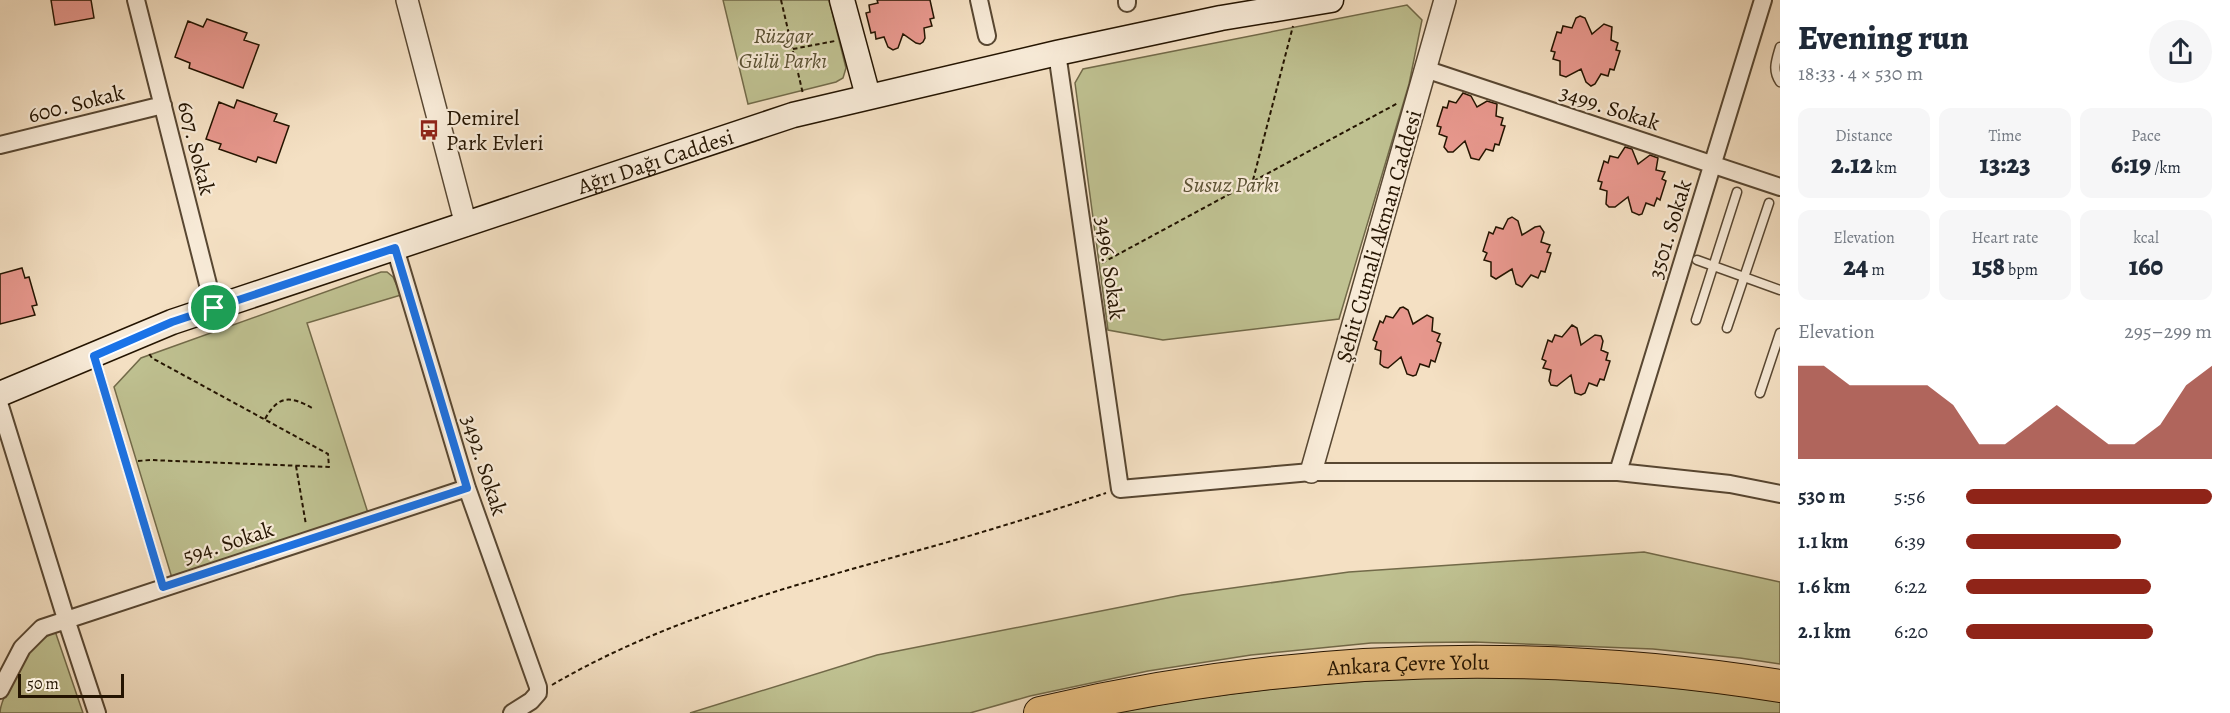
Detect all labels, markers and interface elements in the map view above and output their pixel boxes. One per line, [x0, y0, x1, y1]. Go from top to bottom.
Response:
text: Evening run [1798, 15, 1969, 60]
button: share [2149, 20, 2212, 83]
park label: Rüzgar Gülü Parkı [739, 21, 827, 76]
text: 18:33 · 4 × 530 m [1798, 60, 1923, 87]
street label: 600. Sokak [25, 78, 128, 130]
street label: 3499. Sokak [1556, 78, 1664, 138]
street label: 607. Sokak [170, 98, 222, 198]
place label: Demirel Park Evleri [446, 103, 544, 158]
street label: Şehit Cumali Akman Caddesi [1328, 106, 1429, 366]
bus stop icon: Demirel Park Evleri [417, 118, 441, 142]
street label: Ağrı Dağı Caddesi [573, 122, 738, 202]
text: Distance [1835, 125, 1893, 147]
text: Time [1988, 125, 2022, 147]
text: Pace [2131, 125, 2161, 147]
text: 2.12 [1831, 147, 1873, 182]
text: 13:23 [1979, 147, 2031, 182]
text: 6:19 [2111, 147, 2151, 182]
text: km [1873, 157, 1897, 179]
text: /km [2151, 157, 2181, 179]
park label: Susuz Parkı [1183, 170, 1279, 200]
street label: 3501. Sokak [1641, 176, 1699, 283]
street label: 3496. Sokak [1088, 215, 1132, 322]
text: Elevation [1833, 227, 1895, 249]
text: Heart rate [1972, 227, 2038, 249]
text: kcal [2133, 227, 2159, 249]
text: 24 [1843, 249, 1868, 284]
text: 158 [1972, 249, 2005, 284]
text: 160 [2129, 249, 2163, 284]
text: m [1868, 259, 1885, 281]
text: bpm [2005, 259, 2038, 281]
pin [188, 282, 239, 333]
icon: arrive [197, 291, 230, 324]
text: Elevation [1798, 318, 1875, 345]
text: 295–299 m [2124, 318, 2212, 345]
street label: 3492. Sokak [454, 411, 514, 519]
text: 530 m [1798, 483, 1845, 510]
text: 5:56 [1894, 483, 1925, 510]
street label: 594. Sokak [179, 514, 278, 572]
text: 1.1 km [1798, 528, 1848, 555]
text: 6:39 [1894, 528, 1925, 555]
text: 1.6 km [1798, 573, 1851, 600]
text: 6:22 [1894, 573, 1927, 600]
text: 2.1 km [1798, 618, 1851, 645]
text: 6:20 [1894, 618, 1928, 645]
street label: Ankara Çevre Yolu [1325, 648, 1490, 684]
scale bar [18, 671, 124, 698]
text: 50 m [27, 673, 59, 695]

